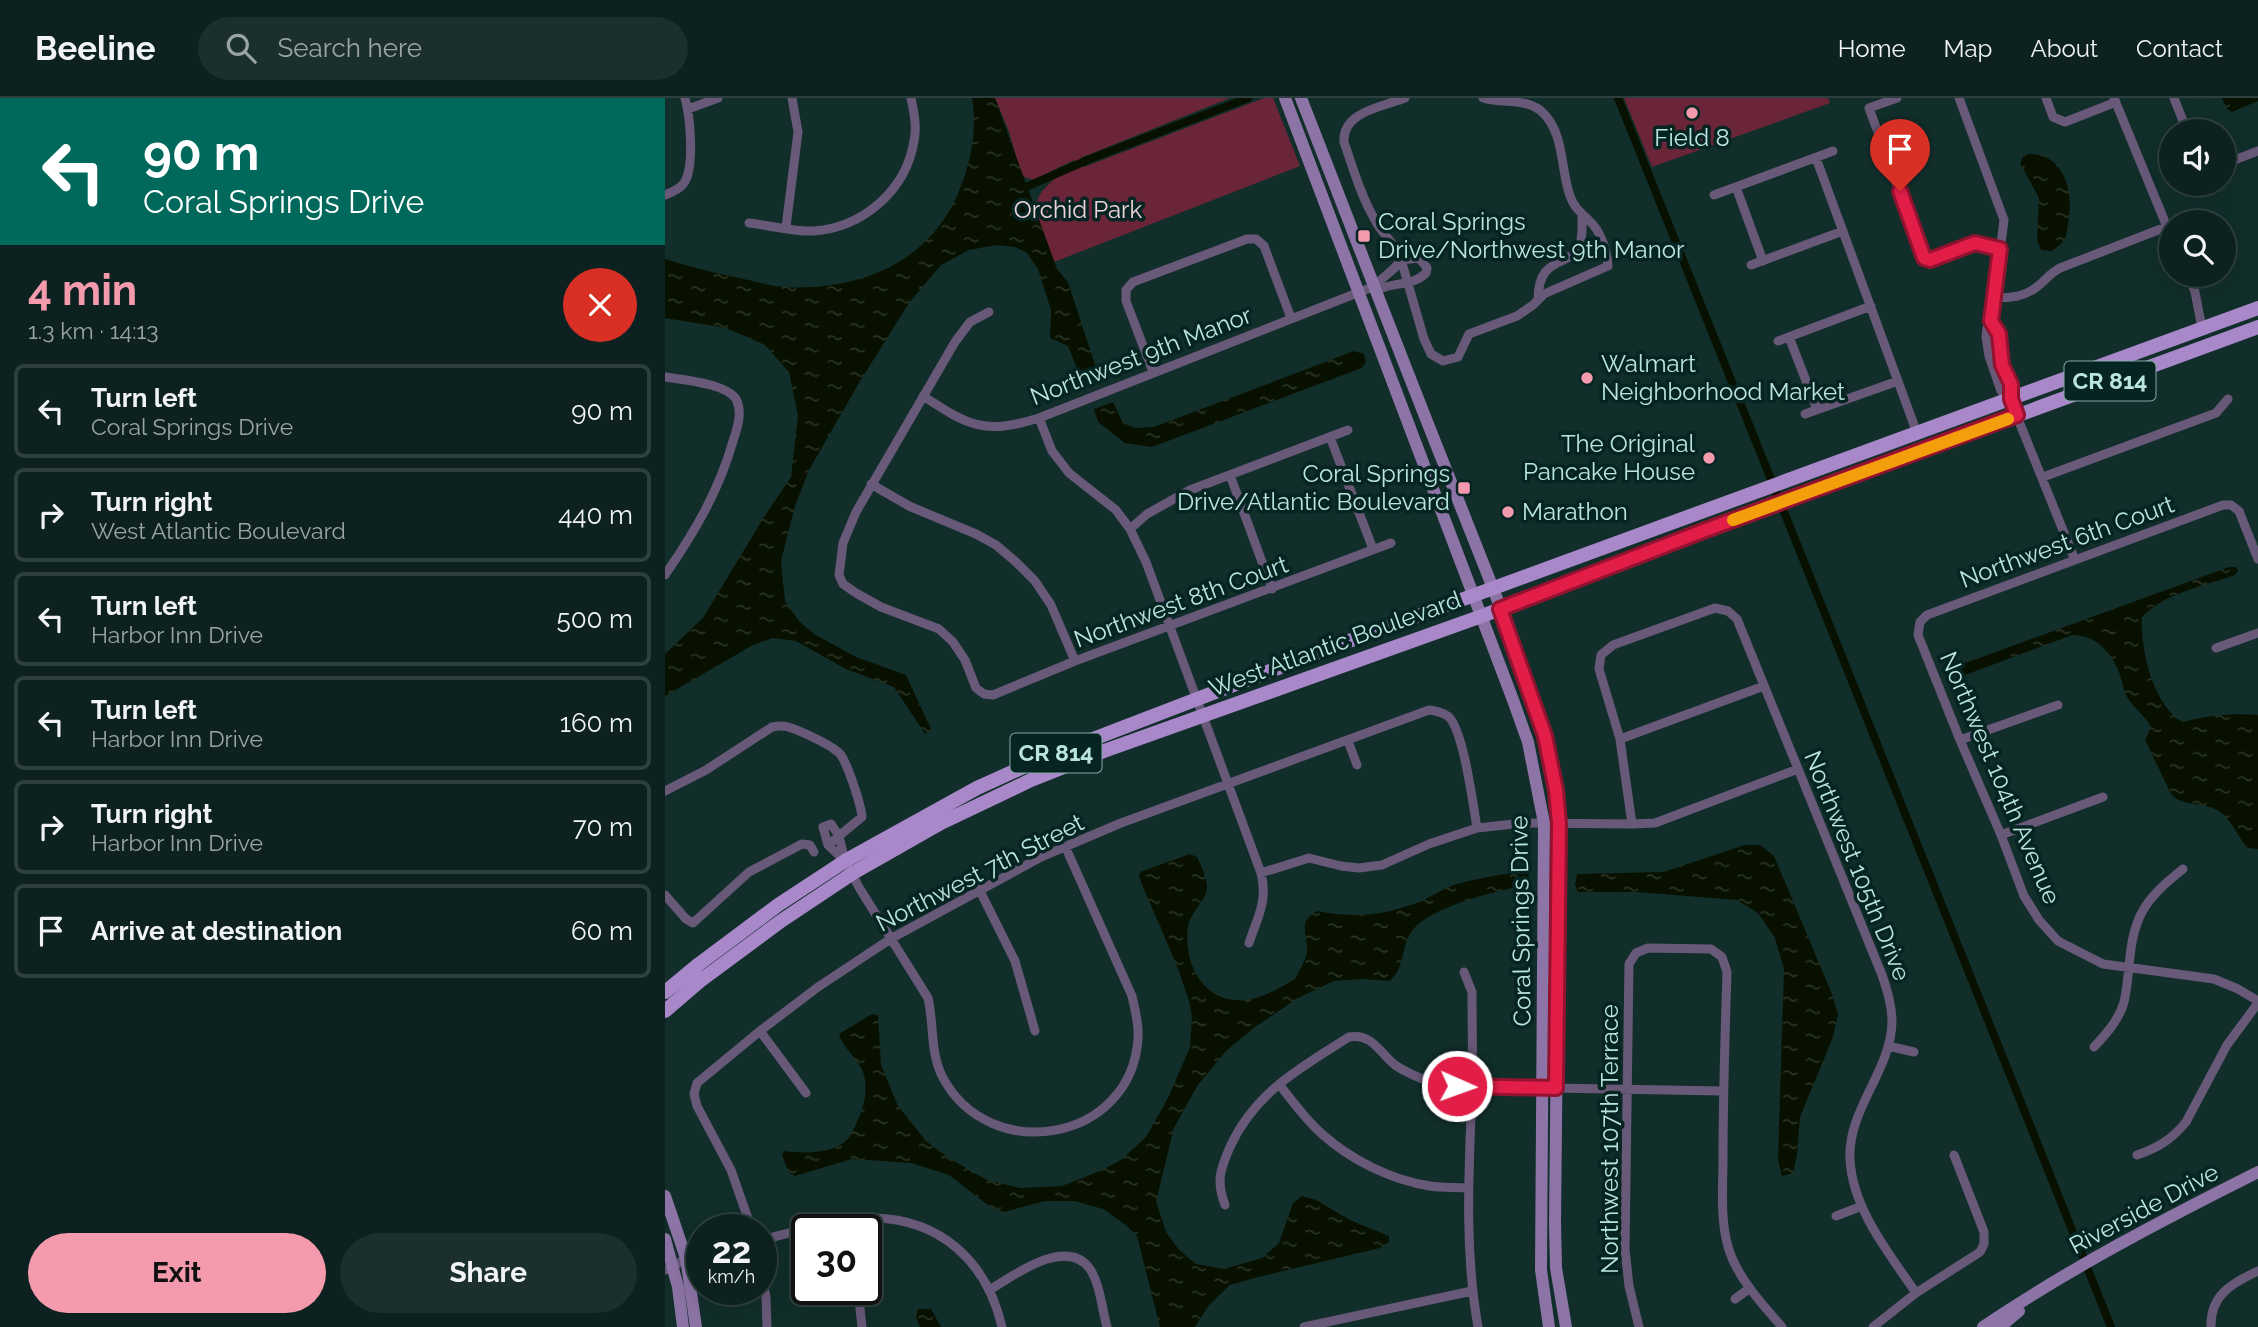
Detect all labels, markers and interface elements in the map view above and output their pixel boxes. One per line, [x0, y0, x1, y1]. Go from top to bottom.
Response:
search box [198, 17, 688, 80]
text: Beeline [35, 29, 156, 68]
icon: search [222, 29, 260, 67]
text: Search here [278, 33, 422, 63]
text: Home [1838, 34, 1906, 63]
text: Map [1944, 34, 1992, 63]
text: About [2030, 34, 2098, 63]
text: Contact [2136, 34, 2223, 63]
marker: Field 8 [1684, 105, 1700, 121]
pin [1870, 119, 1930, 191]
map controls [2159, 119, 2236, 287]
button: sound [2159, 119, 2236, 196]
place label: Field 8 [1654, 123, 1730, 152]
text: 90 m [143, 124, 259, 181]
icon: left [28, 126, 119, 217]
icon: arrive [1881, 130, 1919, 168]
text: Coral Springs Drive [143, 183, 424, 220]
park label: Orchid Park [1014, 195, 1142, 224]
place label: Coral Springs Drive/Northwest 9th Manor [1378, 207, 1685, 264]
button: search [2159, 210, 2236, 287]
marker: Coral Springs Drive/Northwest 9th Manor [1356, 228, 1372, 244]
text: 4 min [28, 266, 137, 315]
button: close [563, 268, 637, 342]
street label: Northwest 9th Manor [1026, 300, 1256, 411]
text: 1.3 km · 14:13 [28, 317, 159, 344]
place label: Walmart Neighborhood Market [1601, 349, 1845, 406]
road number: CR 814 [2065, 362, 2155, 400]
marker: Walmart Neighborhood Market [1579, 370, 1595, 386]
text: Turn left [91, 383, 197, 413]
icon: left [32, 392, 70, 430]
text: 90 m [571, 396, 633, 426]
text: Coral Springs Drive [91, 413, 293, 440]
place label: The Original Pancake House [1523, 429, 1695, 486]
marker: The Original Pancake House [1701, 450, 1717, 466]
place label: Coral Springs Drive/Atlantic Boulevard [1177, 459, 1450, 516]
marker: Coral Springs Drive/Atlantic Boulevard [1456, 480, 1472, 496]
text: Turn right [91, 487, 212, 517]
street label: Northwest 6th Court [1956, 489, 2178, 594]
icon: right [32, 496, 70, 534]
place label: Marathon [1522, 497, 1628, 526]
text: 440 m [558, 500, 633, 530]
marker: Marathon [1500, 504, 1516, 520]
text: West Atlantic Boulevard [91, 517, 346, 544]
street label: Northwest 8th Court [1070, 549, 1292, 654]
street label: West Atlantic Boulevard [1205, 584, 1465, 703]
text: Turn left [91, 591, 197, 621]
icon: left [32, 600, 70, 638]
text: 500 m [556, 604, 633, 634]
text: Harbor Inn Drive [91, 621, 263, 648]
street label: Northwest 104th Avenue [1934, 647, 2067, 908]
text: Turn left [91, 695, 197, 725]
icon: left [32, 704, 70, 742]
text: 160 m [560, 708, 633, 738]
text: Harbor Inn Drive [91, 725, 263, 752]
road number: CR 814 [1011, 734, 1101, 772]
street label: Northwest 105th Drive [1798, 747, 1917, 985]
text: Turn right [91, 799, 212, 829]
icon: right [32, 808, 70, 846]
street label: Northwest 7th Street [871, 808, 1088, 938]
text: 70 m [573, 812, 633, 842]
street label: Coral Springs Drive [1504, 815, 1537, 1027]
text: Harbor Inn Drive [91, 829, 263, 856]
icon: arrive [32, 912, 70, 950]
text: Arrive at destination [91, 916, 342, 946]
text: 60 m [571, 916, 633, 946]
street label: Northwest 107th Terrace [1595, 1004, 1624, 1274]
position arrow [1420, 1049, 1494, 1123]
street label: Riverside Drive [2064, 1157, 2223, 1260]
speed limit sign: 30 [791, 1214, 882, 1305]
text: 22 [712, 1230, 751, 1271]
button: Exit [28, 1233, 326, 1313]
button: Share [340, 1233, 637, 1313]
text: km/h [708, 1266, 755, 1287]

